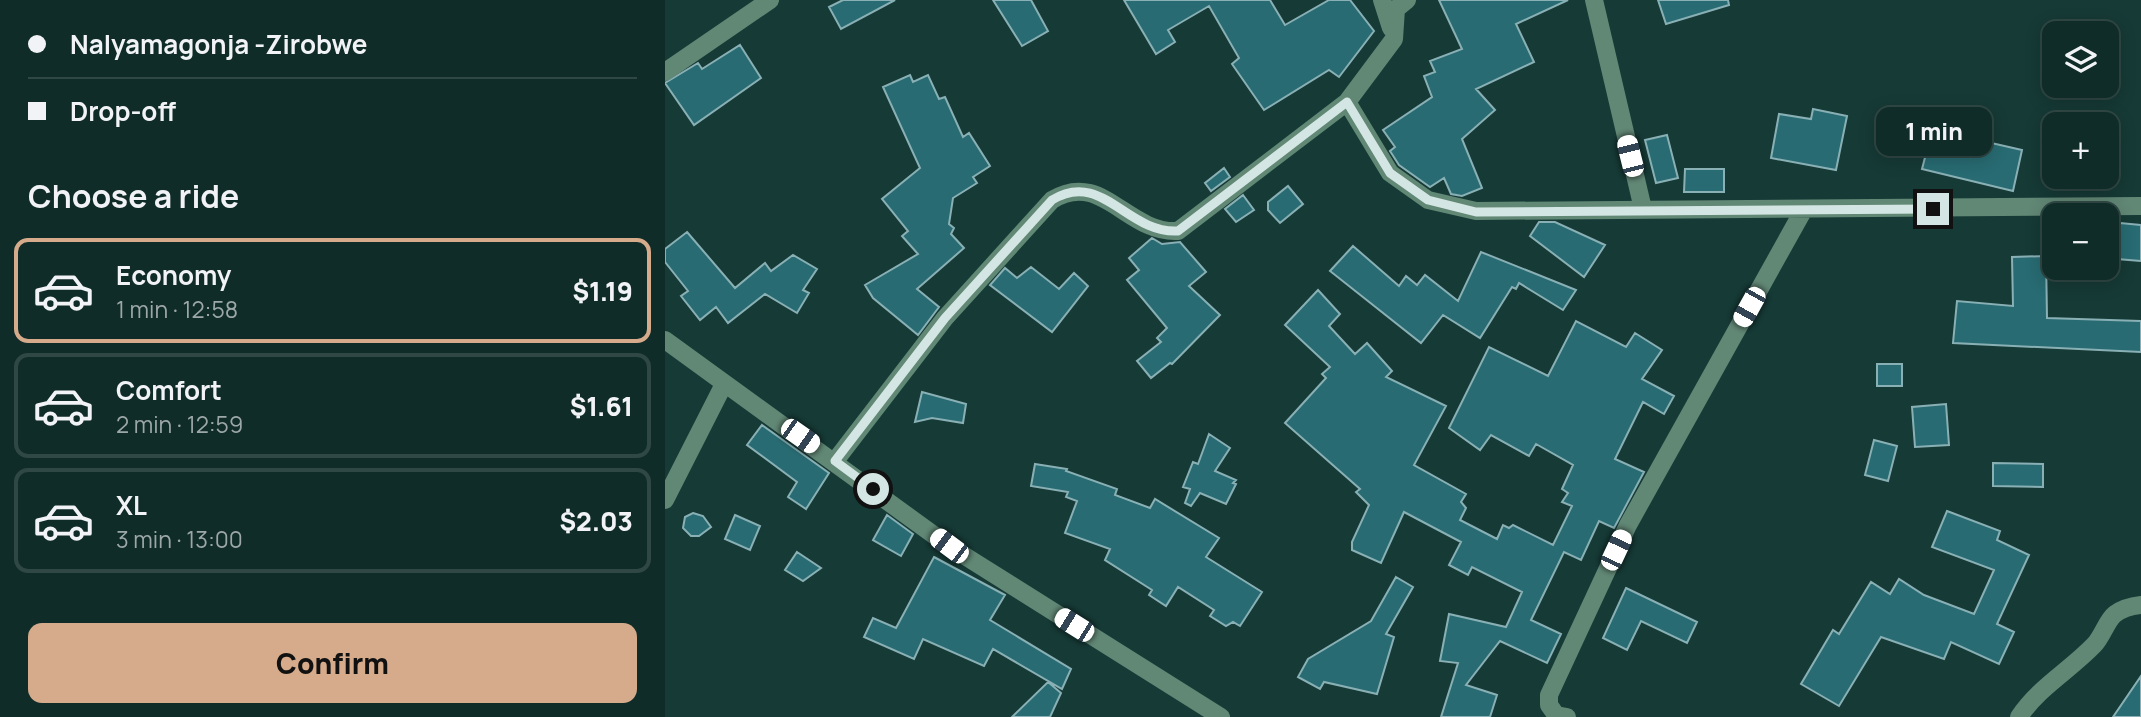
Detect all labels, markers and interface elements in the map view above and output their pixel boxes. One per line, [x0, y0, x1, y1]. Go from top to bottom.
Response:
map controls [2042, 21, 2119, 280]
button: layers [2042, 21, 2119, 98]
text: Nalyamagonja -Zirobwe [70, 26, 367, 62]
text: Drop-off [70, 93, 176, 129]
callout: 1 min [1875, 108, 1991, 156]
button: + [2042, 112, 2119, 189]
text: 1 min [1905, 115, 1963, 147]
car [1615, 133, 1646, 179]
text: Choose a ride [28, 174, 239, 218]
route end [1917, 193, 1949, 225]
button: − [2042, 203, 2119, 280]
text: Economy [116, 257, 231, 293]
icon: car [32, 259, 95, 322]
text: $1.19 [572, 273, 633, 309]
car [1730, 284, 1769, 330]
text: 1 min · 12:58 [116, 293, 238, 325]
text: Comfort [116, 372, 222, 408]
icon: car [32, 374, 95, 437]
text: $1.61 [570, 388, 633, 424]
text: 2 min · 12:59 [116, 408, 243, 440]
car [777, 415, 824, 457]
route start [857, 473, 889, 505]
text: XL [116, 487, 147, 523]
icon: car [32, 489, 95, 552]
text: $2.03 [559, 503, 633, 539]
text: 3 min · 13:00 [116, 523, 243, 555]
car [926, 525, 973, 567]
car [1598, 527, 1635, 573]
car [1051, 605, 1098, 645]
button: Confirm [28, 623, 637, 703]

